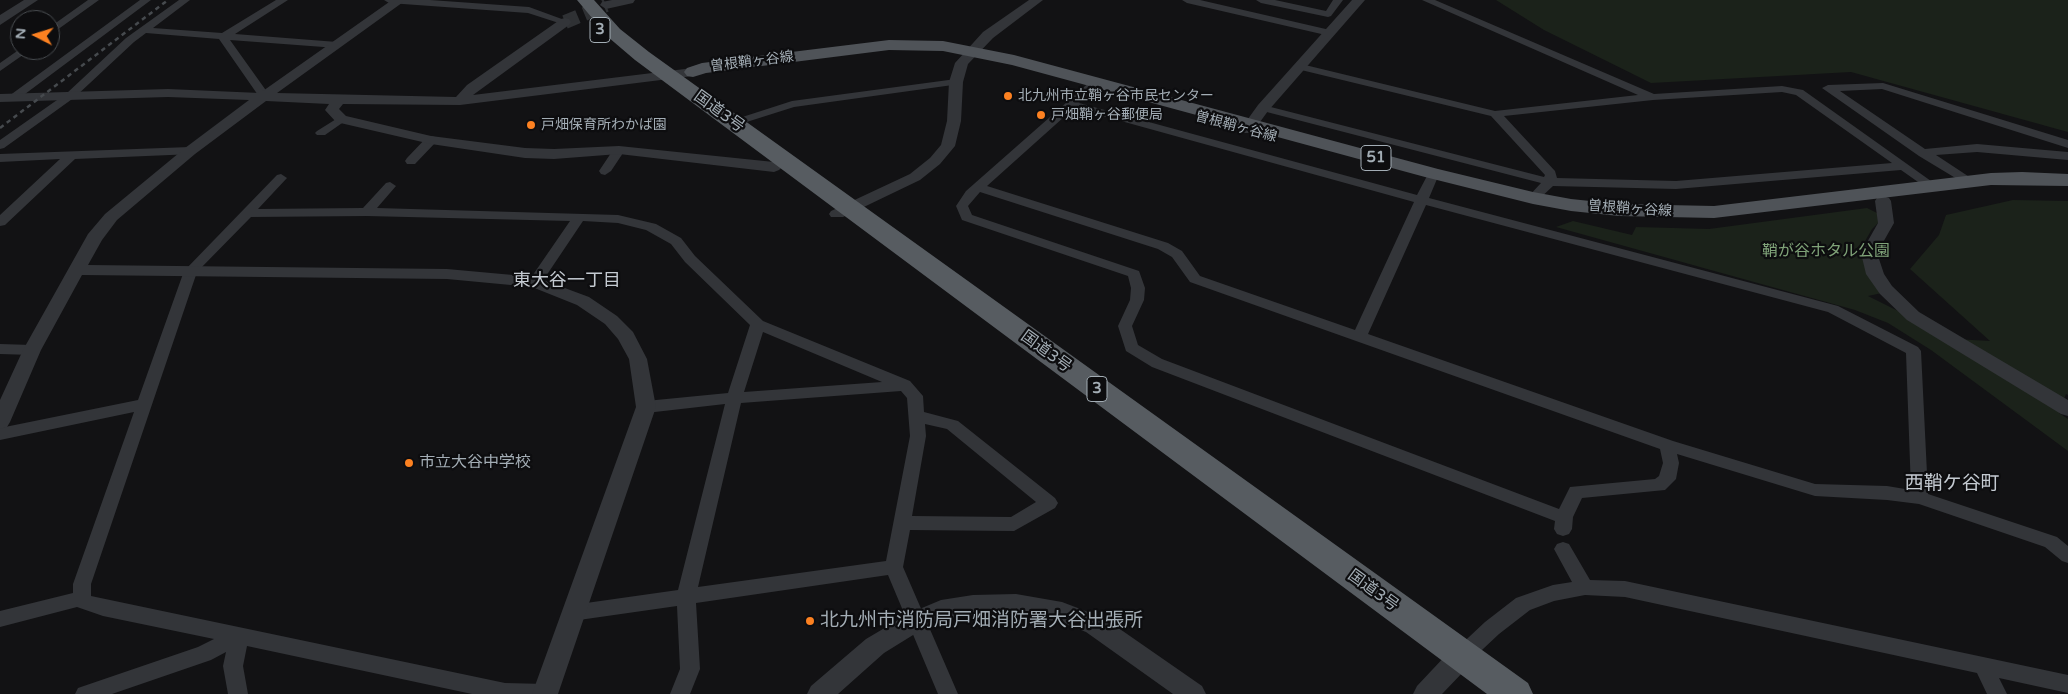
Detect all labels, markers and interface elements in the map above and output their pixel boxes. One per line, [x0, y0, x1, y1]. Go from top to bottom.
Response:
north arrow [10, 10, 60, 60]
road number: 3 [590, 18, 610, 42]
text: N [12, 27, 30, 40]
street label: 曽根鞘ヶ谷線 [709, 49, 795, 75]
street label: 国道3号 [690, 87, 748, 137]
place label: 北九州市立鞘ヶ谷市民センター [1018, 88, 1214, 104]
marker: 北九州市立鞘ヶ谷市民センター [1002, 90, 1014, 102]
place label: 戸畑鞘ヶ谷郵便局 [1051, 107, 1163, 123]
street label: 曽根鞘ヶ谷線 [1193, 108, 1279, 146]
marker: 戸畑鞘ヶ谷郵便局 [1035, 109, 1047, 121]
place label: 戸畑保育所わかば園 [541, 117, 667, 133]
marker: 戸畑保育所わかば園 [525, 119, 537, 131]
road number: 51 [1361, 146, 1391, 170]
street label: 曽根鞘ヶ谷線 [1588, 198, 1672, 220]
park label: 鞘が谷ホタル公園 [1762, 242, 1890, 262]
district label: 東大谷一丁目 [513, 270, 621, 292]
street label: 国道3号 [1017, 327, 1075, 377]
road number: 3 [1087, 376, 1107, 402]
place label: 市立大谷中学校 [419, 453, 531, 473]
marker: 市立大谷中学校 [403, 457, 415, 469]
district label: 西鞘ケ谷町 [1905, 473, 1999, 495]
street label: 国道3号 [1344, 566, 1402, 616]
place label: 北九州市消防局戸畑消防署大谷出張所 [820, 610, 1143, 632]
marker: 北九州市消防局戸畑消防署大谷出張所 [804, 615, 816, 627]

